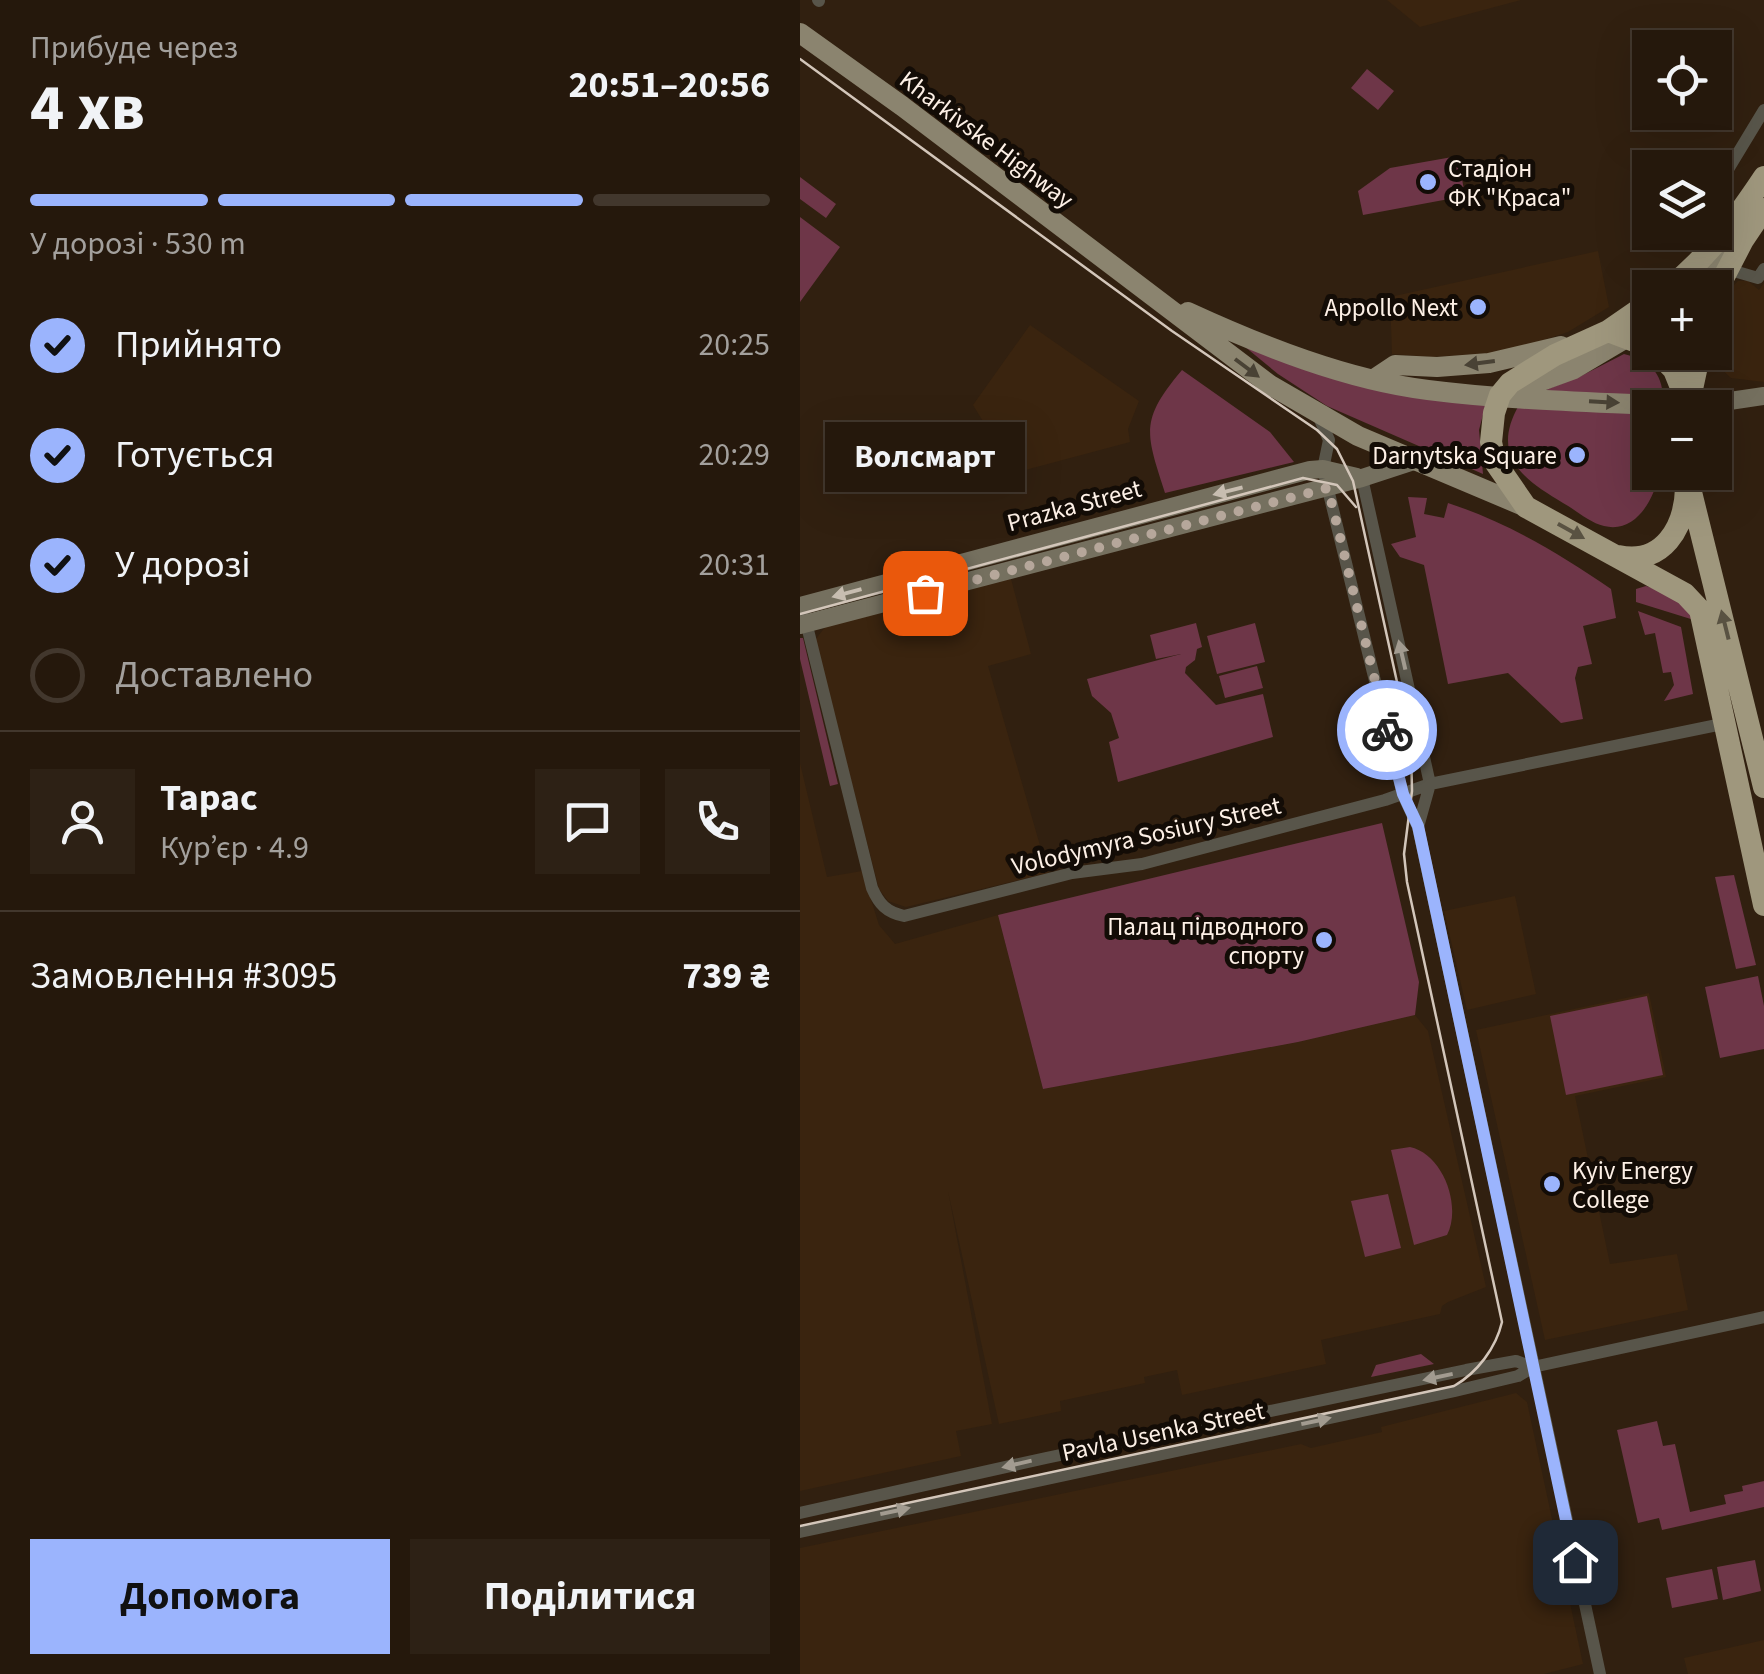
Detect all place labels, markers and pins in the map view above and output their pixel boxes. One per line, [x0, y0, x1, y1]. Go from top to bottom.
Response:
place label: Стадіон ФК "Краса" [1448, 151, 1571, 216]
marker: Стадіон ФК "Краса" [1417, 171, 1439, 193]
place label: Appollo Next [1324, 290, 1459, 326]
marker: Appollo Next [1467, 296, 1489, 318]
callout: Волсмарт [825, 423, 1025, 493]
place label: Darnytska Square [1372, 438, 1557, 474]
marker: Darnytska Square [1566, 444, 1588, 466]
pin [883, 551, 968, 636]
place label: Палац підводного спорту [1107, 909, 1304, 974]
marker: Палац підводного спорту [1313, 929, 1335, 951]
place label: Kyiv Energy College [1572, 1153, 1693, 1218]
marker: Kyiv Energy College [1541, 1173, 1563, 1195]
pin [1533, 1520, 1618, 1605]

